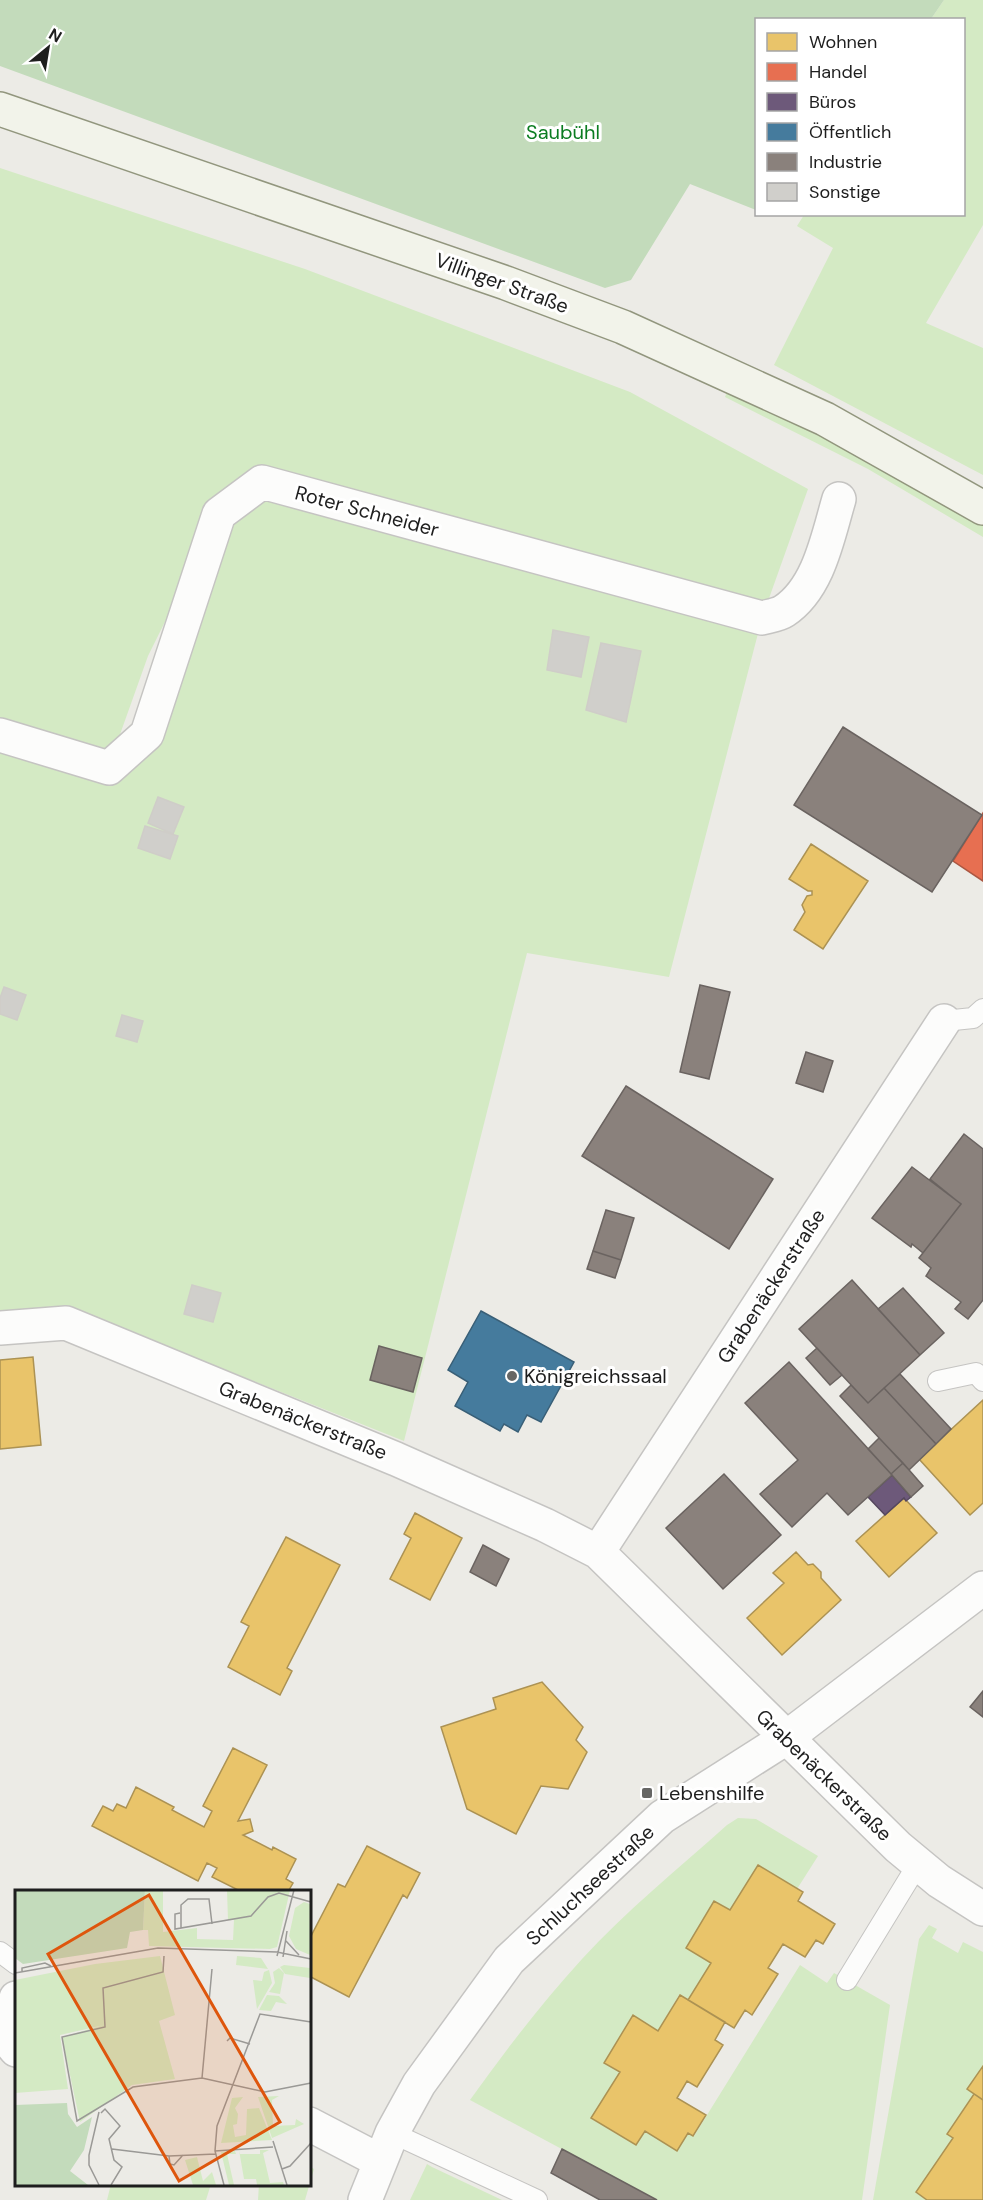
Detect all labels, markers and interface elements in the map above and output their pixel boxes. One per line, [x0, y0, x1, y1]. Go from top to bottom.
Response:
north arrow [18, 18, 78, 78]
legend [755, 18, 965, 216]
text: N [45, 23, 66, 47]
text: Wohnen [809, 30, 877, 54]
text: Handel [809, 60, 867, 84]
text: Büros [809, 90, 856, 114]
park label: Saubühl [526, 119, 600, 145]
text: Öffentlich [809, 120, 891, 144]
text: Industrie [809, 150, 882, 174]
text: Sonstige [809, 180, 880, 204]
street label: Villinger Straße [432, 247, 572, 319]
street label: Roter Schneider [292, 479, 442, 543]
street label: Grabenäckerstraße [711, 1204, 831, 1368]
place label: Königreichssaal [524, 1363, 667, 1389]
marker: Königreichssaal [505, 1369, 519, 1383]
street label: Grabenäckerstraße [215, 1374, 391, 1466]
street label: Grabenäckerstraße [750, 1703, 898, 1847]
place label: Lebenshilfe [659, 1780, 764, 1806]
marker: Lebenshilfe [640, 1786, 654, 1800]
street label: Schluchseestraße [520, 1819, 660, 1951]
inset map [15, 1890, 310, 2185]

